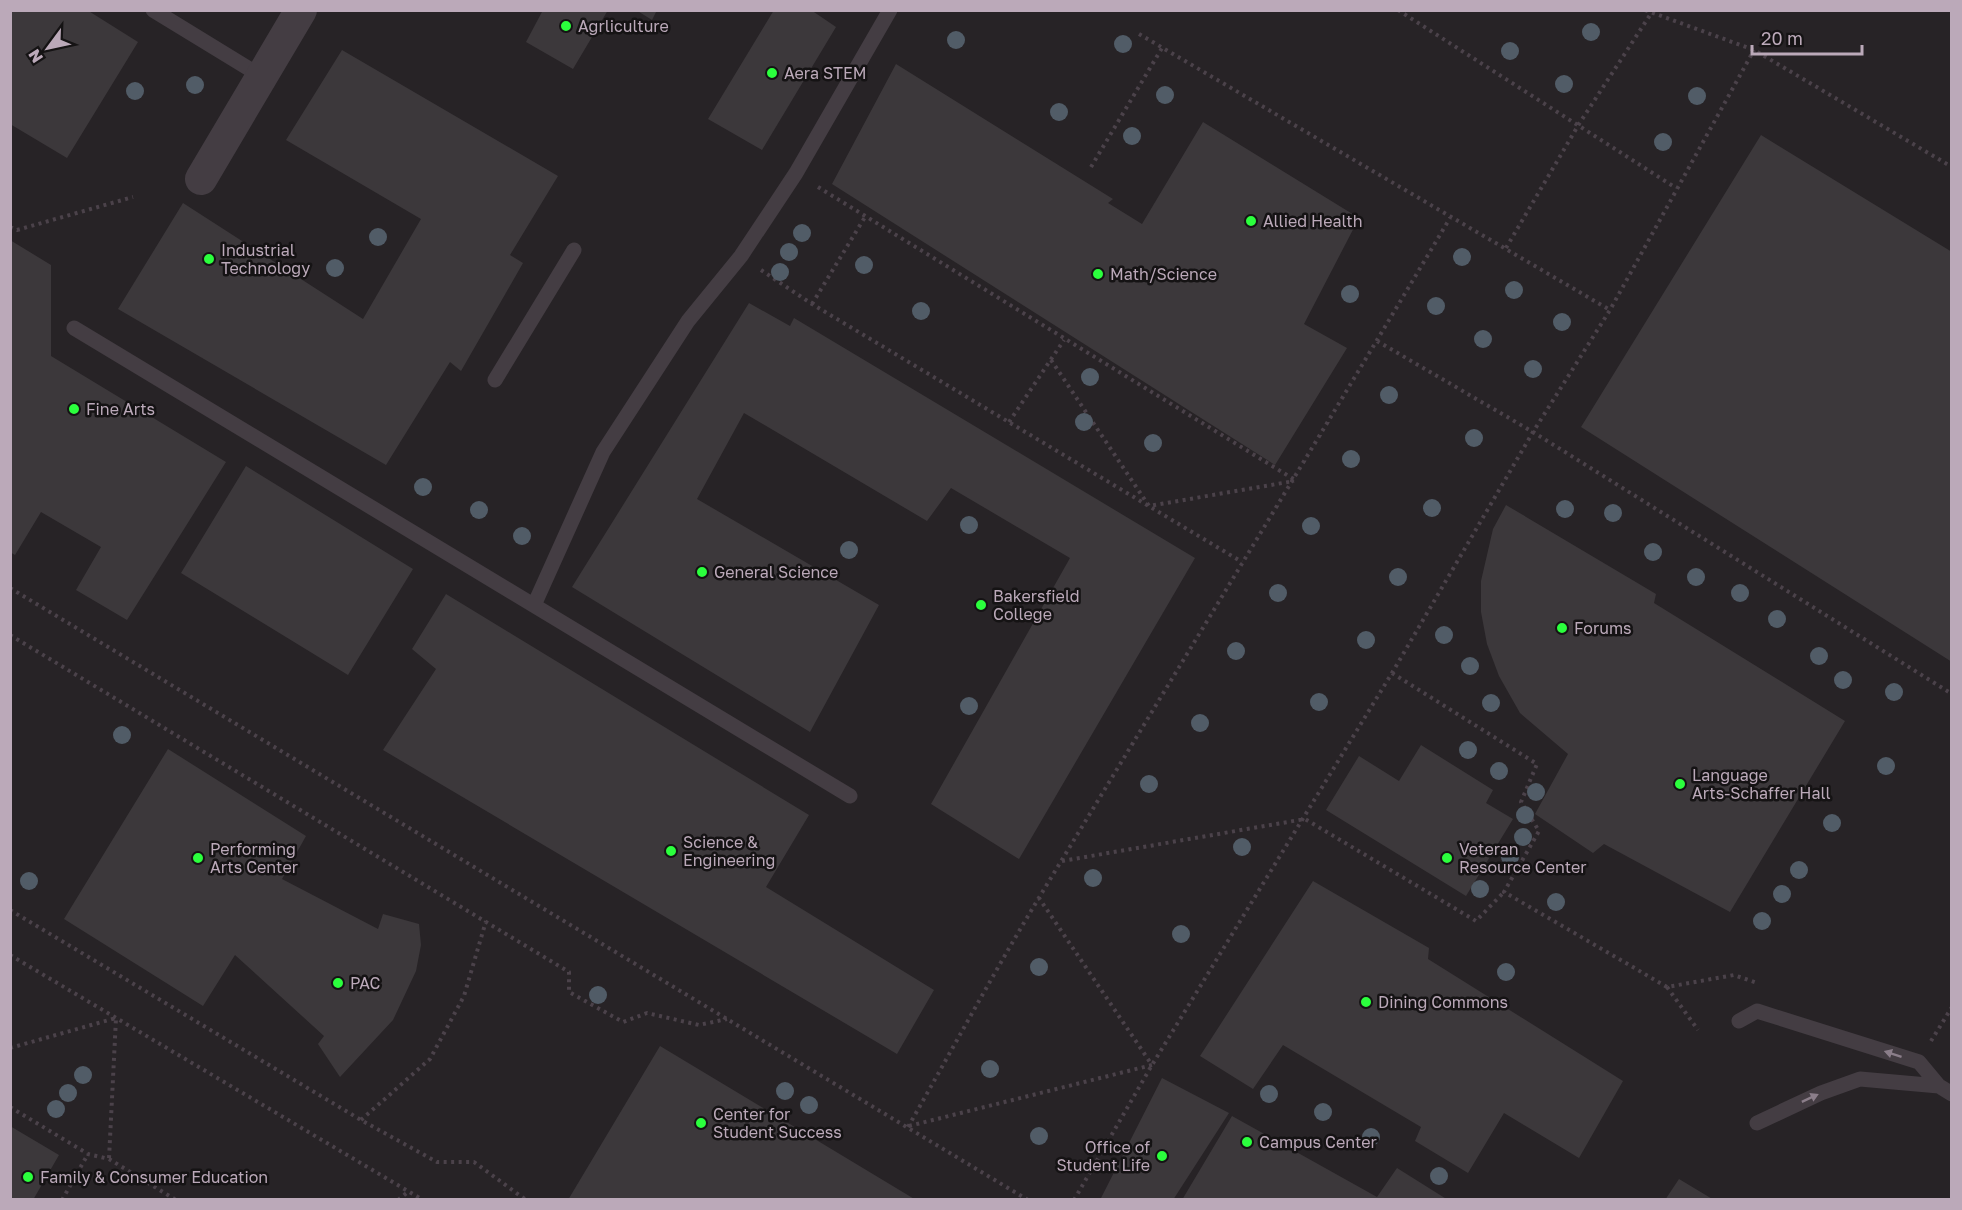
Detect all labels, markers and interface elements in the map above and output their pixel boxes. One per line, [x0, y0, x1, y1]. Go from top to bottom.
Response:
place label: Agrliculture [578, 16, 669, 36]
north arrow [18, 18, 78, 78]
scale bar [1752, 18, 1862, 56]
marker: Agrliculture [559, 19, 573, 33]
text: 20 m [1761, 27, 1803, 49]
text: N [24, 46, 47, 67]
place label: Aera STEM [784, 63, 866, 83]
marker: Aera STEM [765, 66, 779, 80]
place label: Allied Health [1263, 211, 1363, 231]
marker: Allied Health [1244, 214, 1258, 228]
place label: Industrial Technology [221, 240, 310, 278]
marker: Industrial Technology [202, 252, 216, 266]
place label: Math/Science [1110, 264, 1217, 284]
marker: Math/Science [1091, 267, 1105, 281]
place label: Fine Arts [86, 399, 155, 419]
marker: Fine Arts [67, 402, 81, 416]
place label: General Science [714, 562, 838, 582]
marker: General Science [695, 565, 709, 579]
place label: Bakersfield College [993, 586, 1080, 624]
marker: Bakersfield College [974, 598, 988, 612]
place label: Forums [1574, 618, 1632, 638]
marker: Forums [1555, 621, 1569, 635]
place label: Language Arts-Schaffer Hall [1692, 765, 1831, 803]
marker: Language Arts-Schaffer Hall [1673, 777, 1687, 791]
place label: Science & Engineering [683, 832, 775, 870]
place label: Performing Arts Center [210, 839, 298, 877]
place label: Veteran Resource Center [1459, 839, 1587, 877]
marker: Science & Engineering [664, 844, 678, 858]
marker: Performing Arts Center [191, 851, 205, 865]
marker: Veteran Resource Center [1440, 851, 1454, 865]
place label: PAC [350, 973, 381, 993]
marker: PAC [331, 976, 345, 990]
place label: Dining Commons [1378, 992, 1508, 1012]
marker: Dining Commons [1359, 995, 1373, 1009]
one-way arrow [1884, 1049, 1902, 1058]
one-way arrow [1801, 1094, 1819, 1104]
place label: Center for Student Success [713, 1104, 842, 1142]
marker: Center for Student Success [694, 1116, 708, 1130]
place label: Campus Center [1259, 1132, 1377, 1152]
marker: Campus Center [1240, 1135, 1254, 1149]
place label: Office of Student Life [1056, 1137, 1150, 1175]
marker: Office of Student Life [1155, 1149, 1169, 1163]
place label: Family & Consumer Education [40, 1167, 268, 1187]
marker: Family & Consumer Education [21, 1170, 35, 1184]

